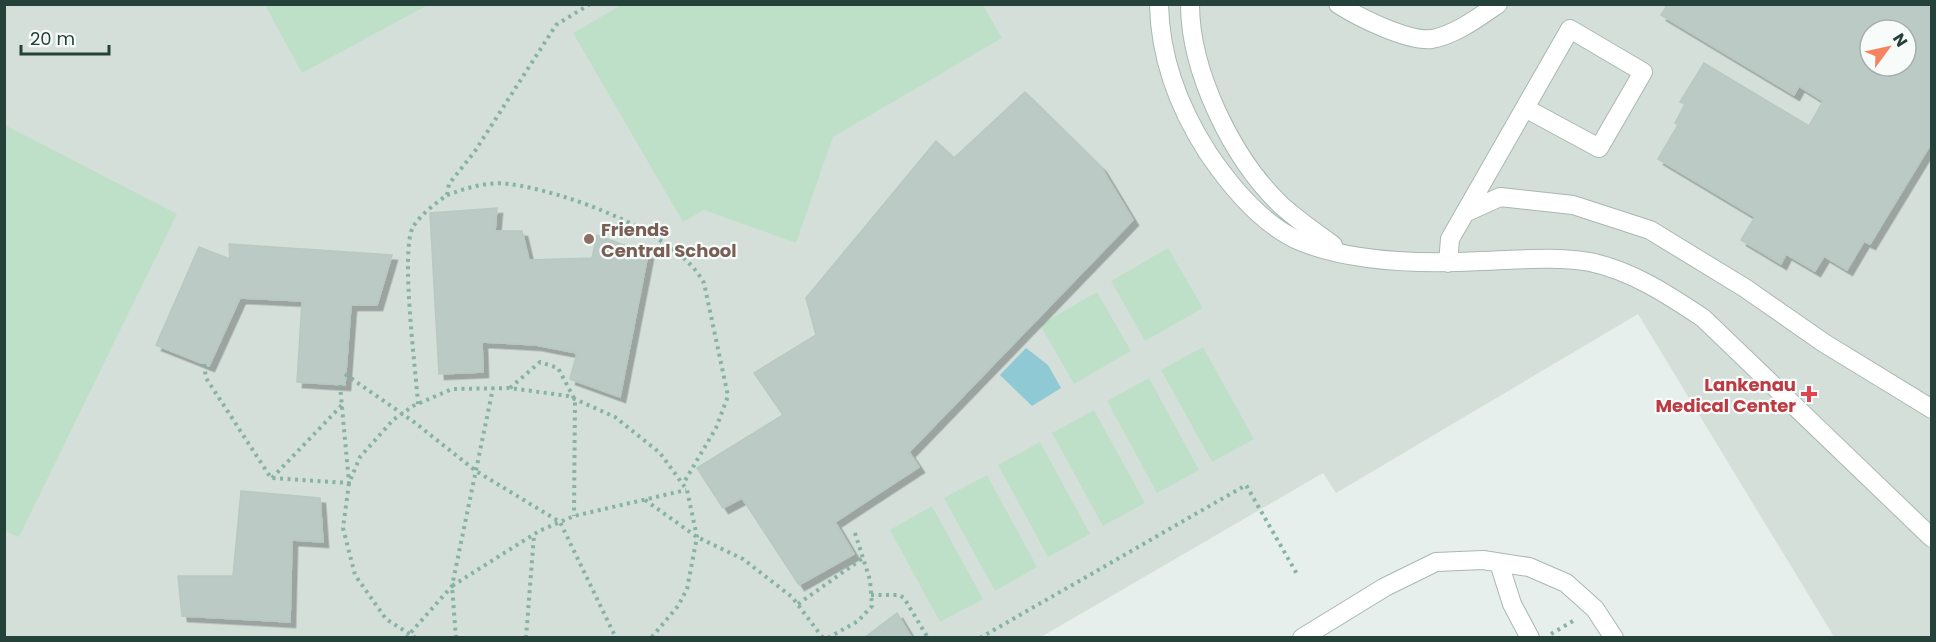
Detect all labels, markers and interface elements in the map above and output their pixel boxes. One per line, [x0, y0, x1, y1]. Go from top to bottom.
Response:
scale bar [21, 18, 110, 56]
north arrow [1858, 18, 1918, 78]
text: 20 m [30, 26, 75, 51]
text: N [1887, 29, 1913, 51]
place label: Friends Central School [601, 217, 737, 263]
marker: Friends Central School [582, 232, 596, 246]
place label: Lankenau Medical Center [1656, 372, 1796, 418]
marker: Lankenau Medical Center [1800, 385, 1818, 403]

